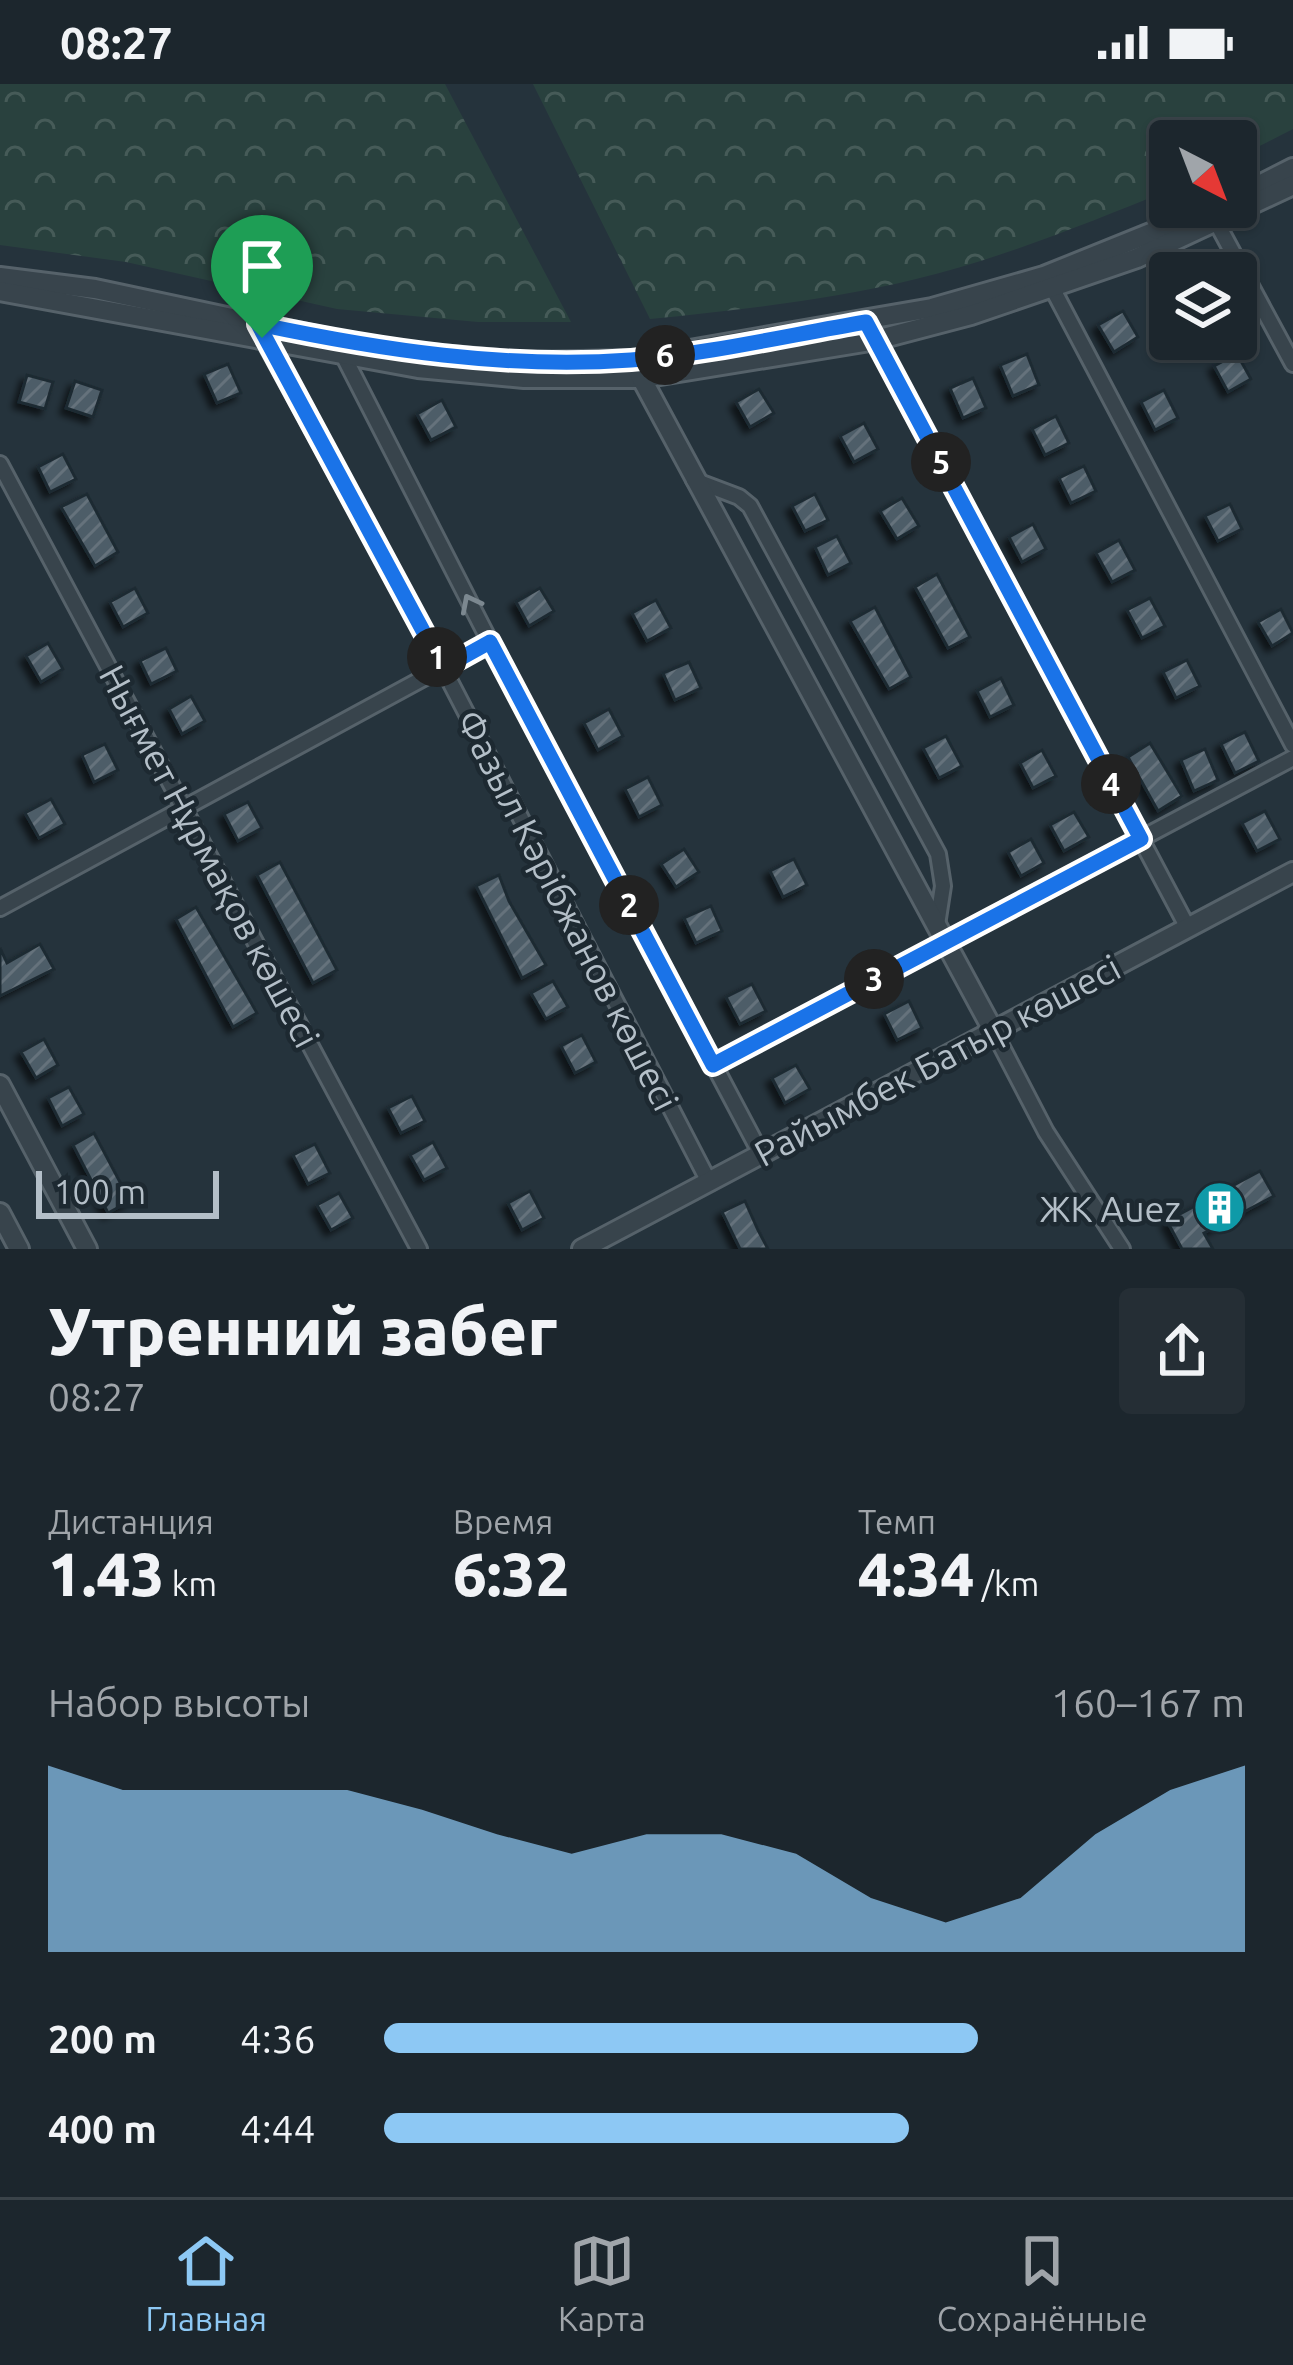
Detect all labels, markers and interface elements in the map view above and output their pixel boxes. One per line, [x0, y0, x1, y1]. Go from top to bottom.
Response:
text: 08:27 [60, 17, 173, 68]
north arrow [1149, 120, 1257, 228]
map controls [1149, 120, 1257, 360]
pin [211, 215, 313, 338]
icon: arrive [229, 233, 295, 299]
button: layers [1149, 252, 1257, 360]
pin: 6 [635, 325, 695, 385]
text: 6 [656, 336, 674, 373]
pin: 5 [911, 432, 971, 492]
text: 5 [932, 443, 950, 480]
one-way arrow [461, 594, 484, 616]
pin: 1 [407, 627, 467, 687]
text: 1 [428, 638, 446, 675]
street label: Нығмет Нұрмақов көшесі [92, 658, 328, 1054]
street label: Фазыл Кәрібжанов көшесі [449, 703, 687, 1117]
pin: 4 [1081, 754, 1141, 814]
text: 4 [1102, 765, 1120, 802]
pin: 2 [599, 875, 659, 935]
text: 2 [620, 886, 638, 923]
street label: Райымбек Батыр көшесі [747, 946, 1127, 1174]
pin: 3 [844, 949, 904, 1009]
text: 3 [865, 960, 883, 997]
scale bar [36, 1165, 219, 1218]
text: 100 m [54, 1173, 146, 1210]
building icon: ЖК Auez [1192, 1180, 1248, 1236]
place label: ЖК Auez [1039, 1188, 1181, 1229]
button: share [1119, 1288, 1245, 1414]
text: Утренний забег [48, 1293, 557, 1367]
text: 08:27 [48, 1375, 146, 1418]
text: Дистанция [48, 1503, 214, 1540]
text: Время [453, 1503, 553, 1540]
text: Темп [858, 1503, 936, 1540]
text: 1.43 [48, 1540, 164, 1607]
text: 6:32 [453, 1540, 569, 1607]
text: 4:34 [858, 1540, 974, 1607]
text: km [164, 1565, 217, 1602]
text: /km [974, 1565, 1039, 1602]
text: Набор высоты [48, 1681, 310, 1724]
text: 160–167 m [1051, 1681, 1245, 1724]
text: 200 m [48, 2017, 157, 2060]
text: 4:36 [240, 2017, 316, 2060]
text: 400 m [48, 2107, 157, 2150]
text: 4:44 [240, 2107, 316, 2150]
tab: Главная [145, 2228, 267, 2337]
tab: Карта [558, 2228, 646, 2337]
tab: Сохранённые [937, 2228, 1148, 2337]

